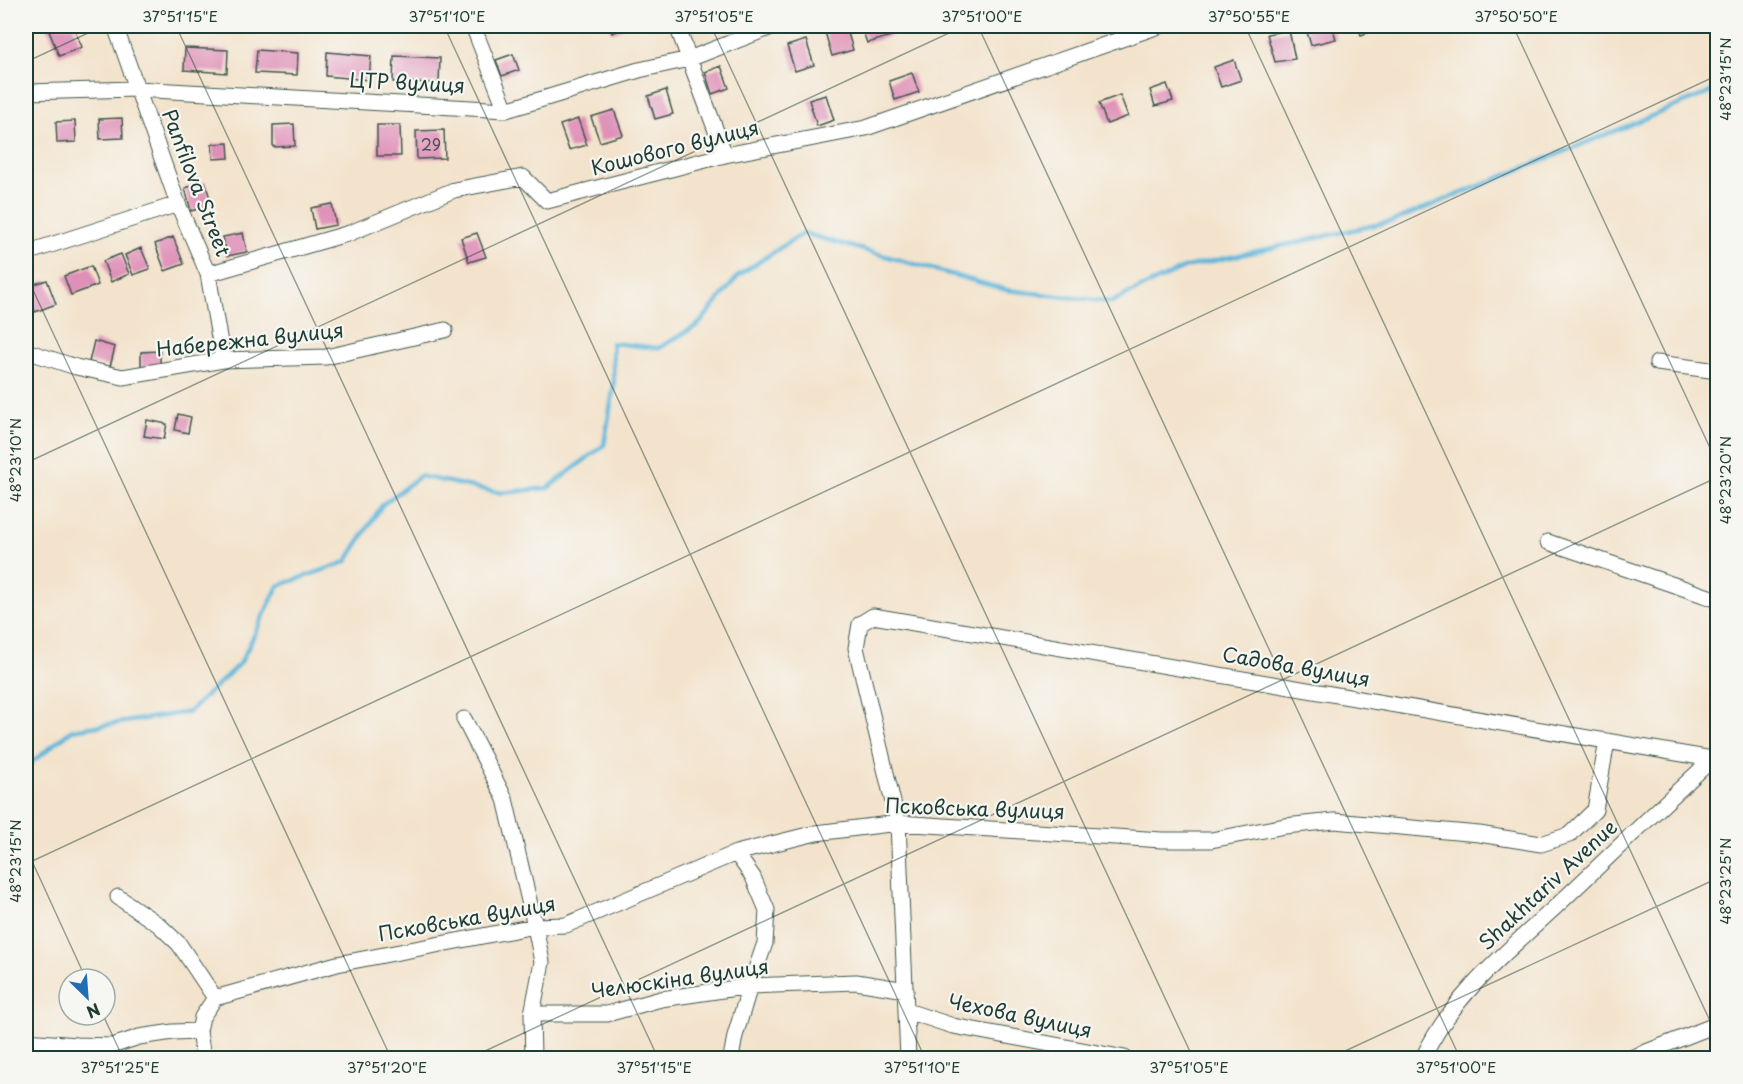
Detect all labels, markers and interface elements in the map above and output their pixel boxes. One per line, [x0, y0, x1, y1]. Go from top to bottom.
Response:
text: 37°51'15"E [142, 4, 218, 27]
text: 37°51'10"E [409, 4, 485, 27]
text: 37°51'05"E [674, 4, 754, 27]
text: 37°51'00"E [942, 4, 1022, 27]
text: 37°50'55"E [1208, 4, 1290, 27]
text: 37°50'50"E [1474, 4, 1558, 27]
text: 48°23'15"N [1713, 37, 1736, 121]
street label: ЦТР вулиця [348, 64, 466, 100]
street label: Panfilova Street [155, 105, 239, 261]
street label: Кошового вулиця [588, 112, 762, 182]
house number: 29 [421, 132, 441, 156]
street label: Набережна вулиця [155, 314, 345, 364]
text: 48°23'10"N [3, 418, 26, 502]
text: 48°23'20"N [1713, 436, 1736, 524]
street label: Садова вулиця [1220, 638, 1372, 694]
street label: Псковська вулиця [885, 790, 1065, 826]
street label: Shakhtariv Avenue [1471, 812, 1623, 957]
text: 48°23'15"N [3, 819, 26, 903]
text: 48°23'25"N [1713, 837, 1736, 925]
street label: Псковська вулиця [376, 888, 558, 948]
street label: Челюскіна вулиця [589, 951, 771, 1005]
north arrow [57, 967, 117, 1027]
street label: Чехова вулиця [945, 985, 1095, 1045]
text: N [83, 998, 105, 1025]
text: 37°51'25"E [80, 1055, 160, 1078]
text: 37°51'20"E [347, 1055, 427, 1078]
text: 37°51'15"E [616, 1055, 692, 1078]
text: 37°51'10"E [884, 1055, 960, 1078]
text: 37°51'05"E [1149, 1055, 1229, 1078]
text: 37°51'00"E [1416, 1055, 1496, 1078]

